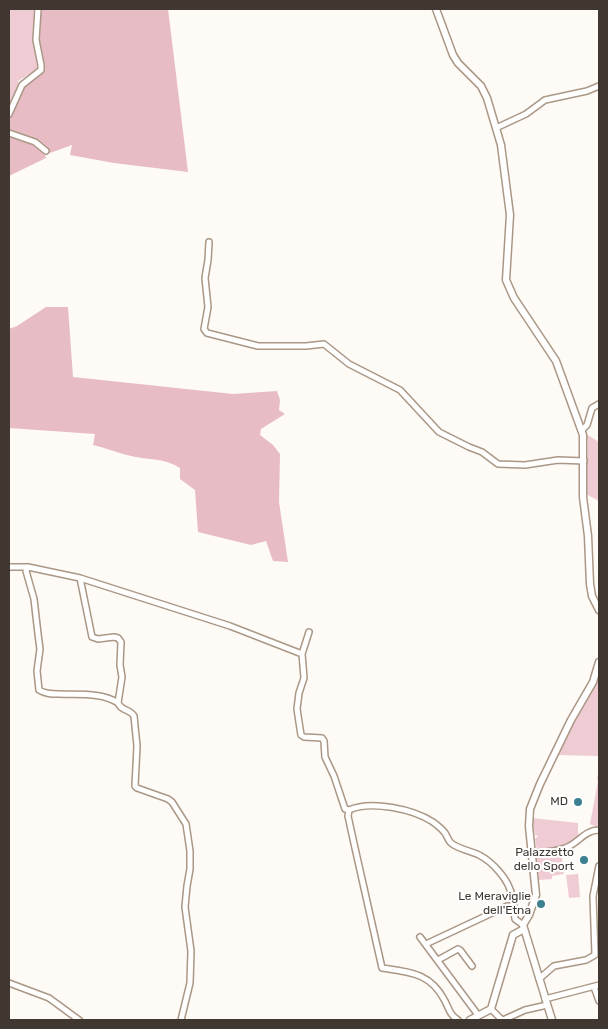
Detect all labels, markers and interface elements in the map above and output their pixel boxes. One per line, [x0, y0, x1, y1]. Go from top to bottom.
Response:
place label: MD [550, 795, 568, 809]
marker: MD [572, 796, 584, 808]
place label: Palazzetto dello Sport [514, 846, 574, 874]
marker: Palazzetto dello Sport [578, 854, 590, 866]
place label: Le Meraviglie dell'Etna [458, 890, 531, 918]
marker: Le Meraviglie dell'Etna [535, 898, 547, 910]

